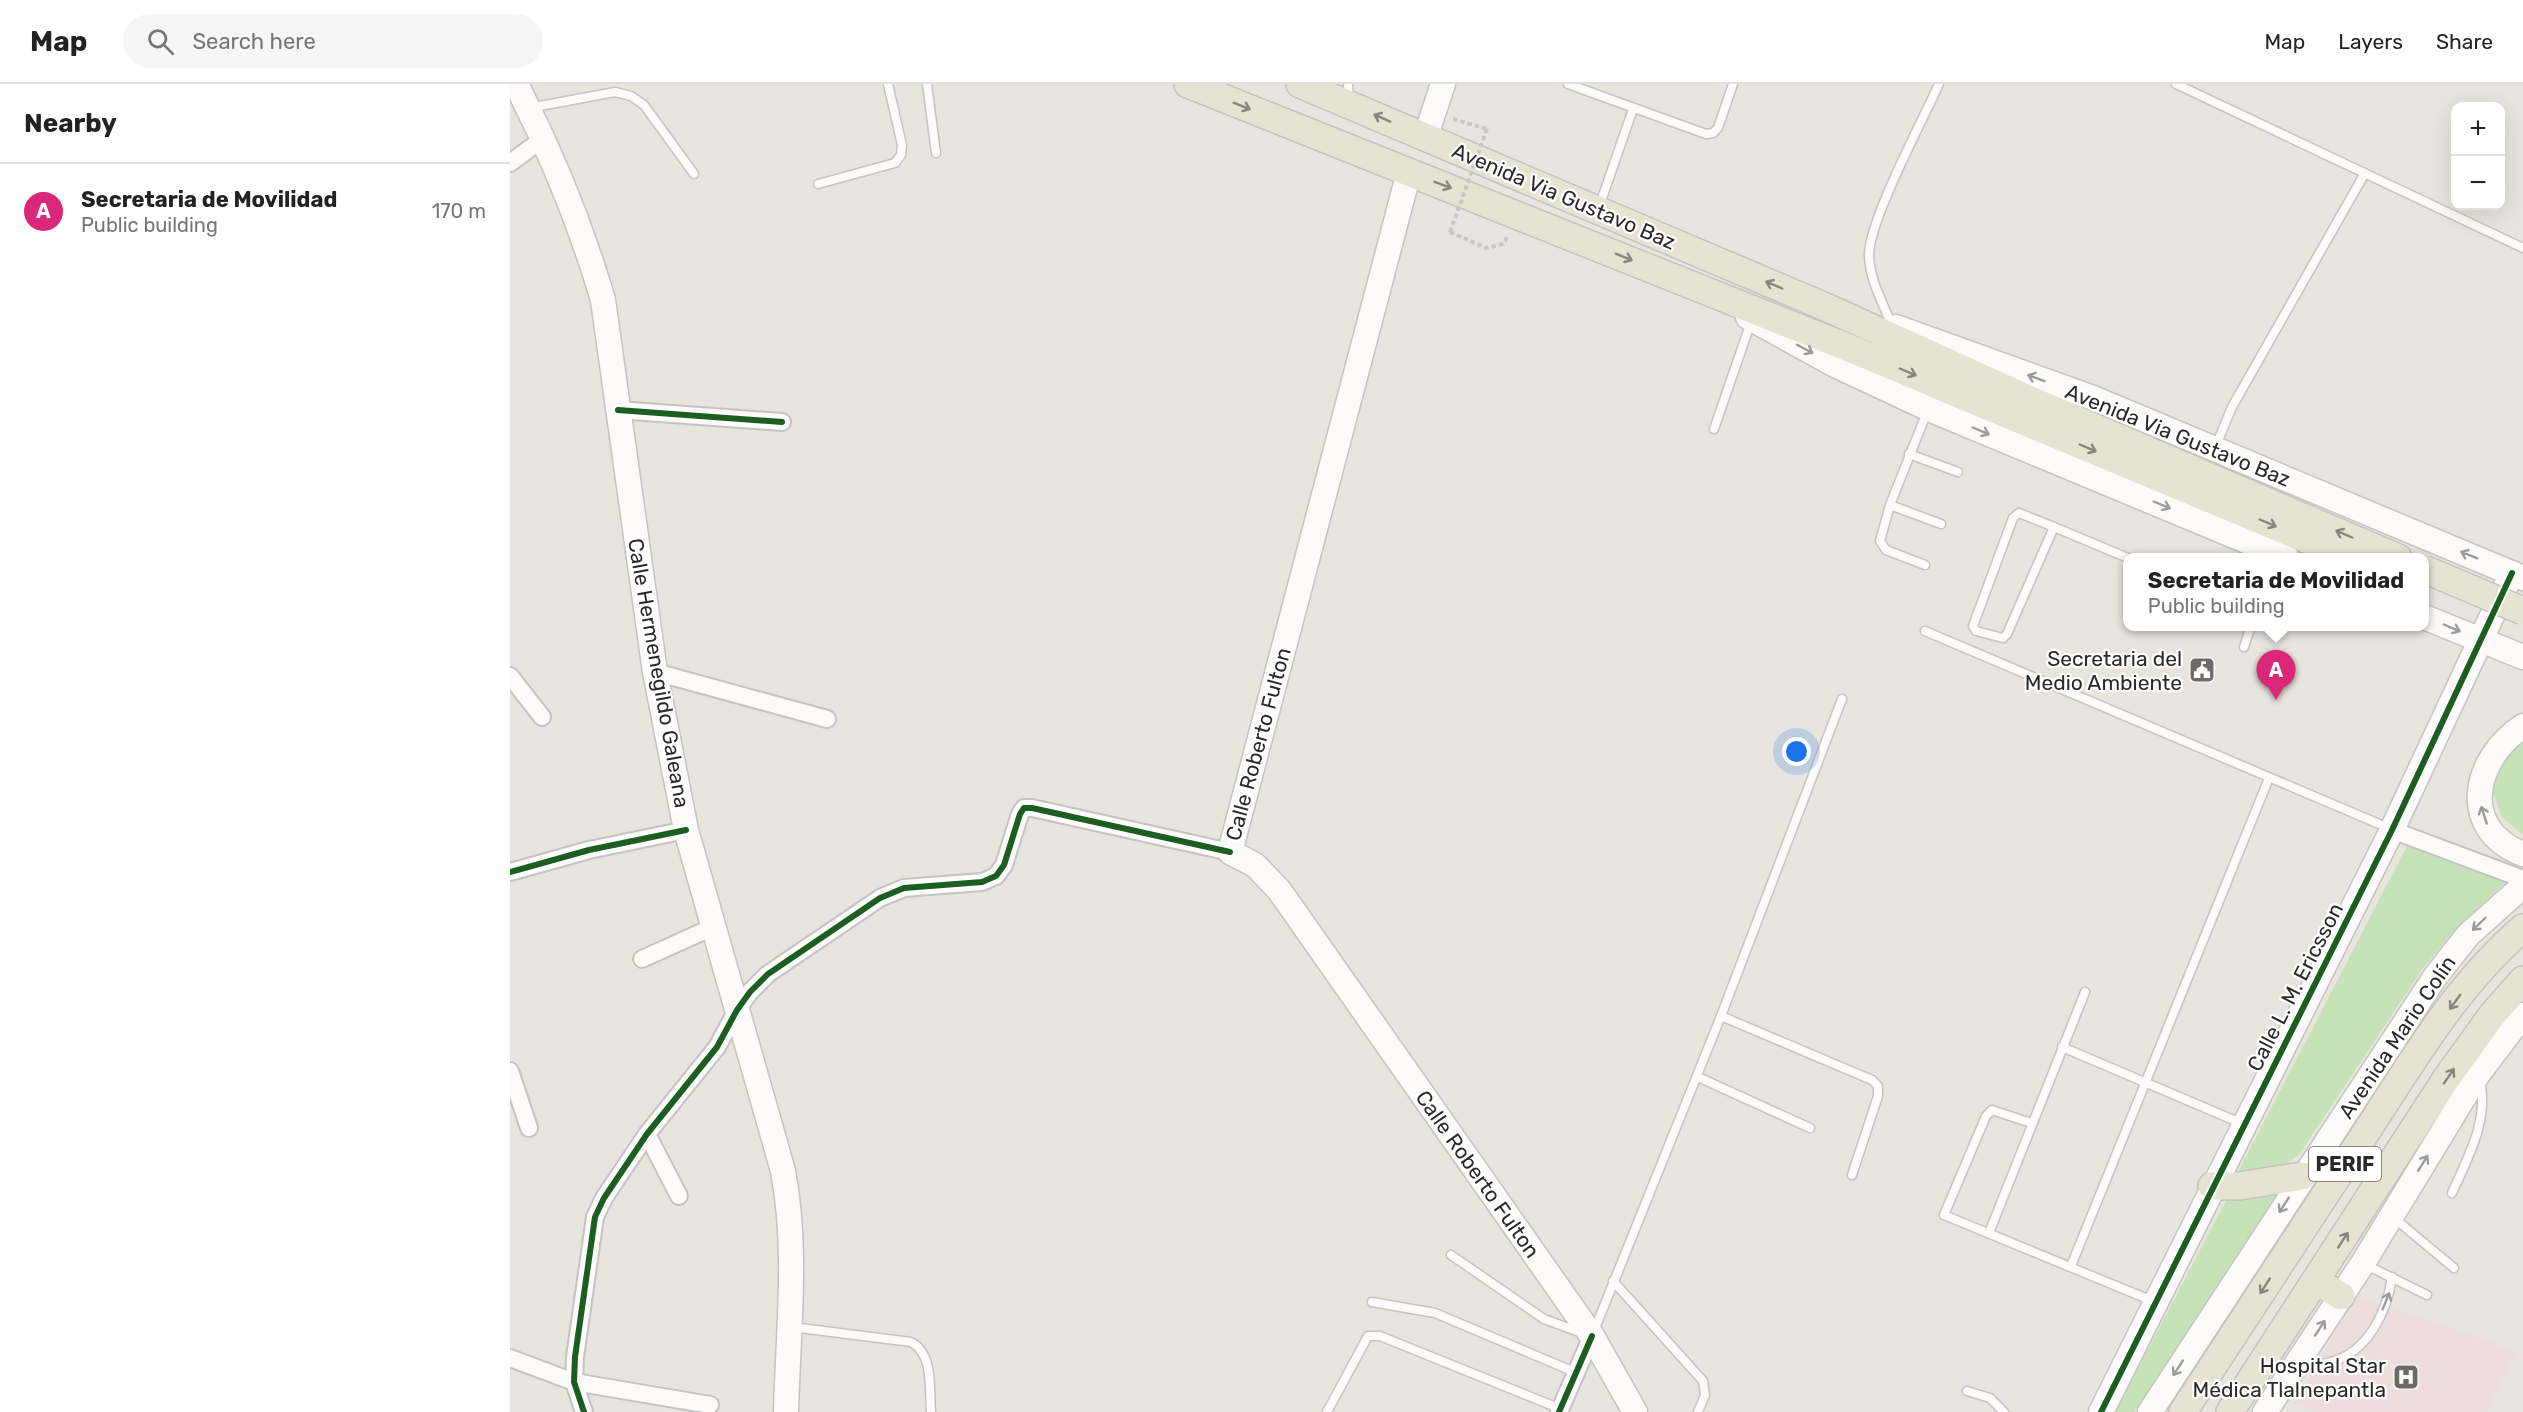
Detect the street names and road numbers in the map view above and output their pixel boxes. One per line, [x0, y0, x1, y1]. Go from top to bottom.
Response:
street label: Avenida Via Gustavo Baz [1448, 138, 1680, 254]
street label: Avenida Via Gustavo Baz [2062, 378, 2294, 492]
street label: Calle Hermenegildo Galeana [623, 536, 695, 810]
street label: Calle Roberto Fulton [1220, 645, 1296, 843]
street label: Calle L. M. Ericsson [2242, 899, 2348, 1075]
street label: Avenida Mario Colín [2333, 951, 2461, 1123]
street label: Calle Roberto Fulton [1411, 1085, 1545, 1263]
road number: PERIF [2309, 1147, 2381, 1181]

